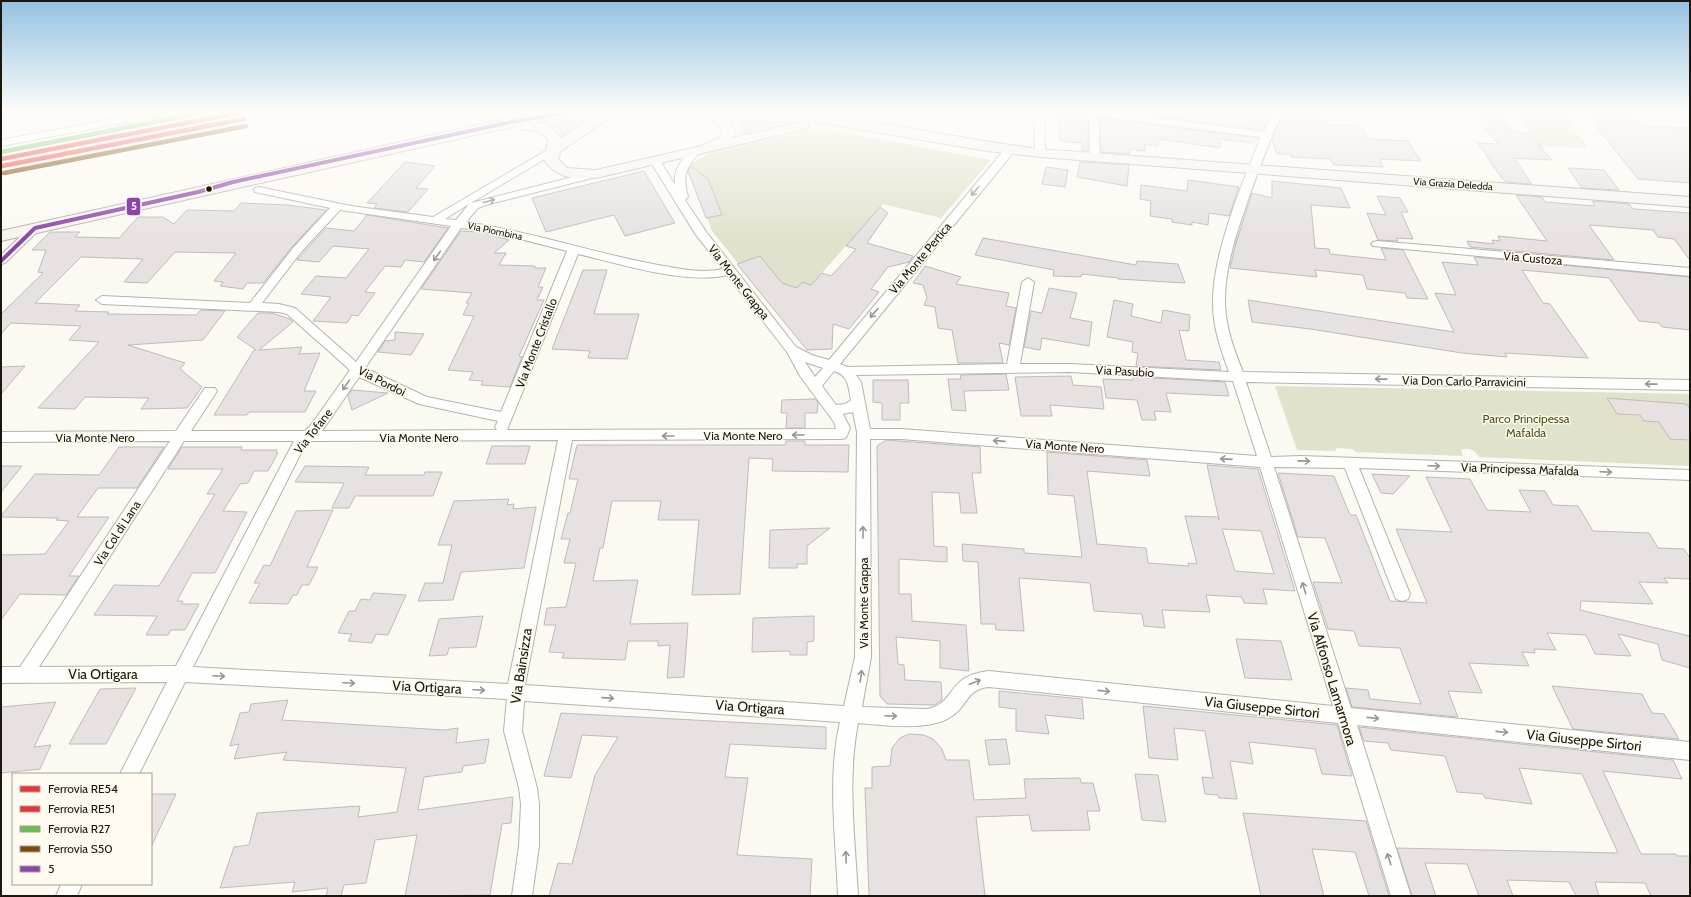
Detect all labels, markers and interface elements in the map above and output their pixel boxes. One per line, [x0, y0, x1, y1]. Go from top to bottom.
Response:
street label: Via Grazia Deledda [1413, 175, 1493, 193]
unlabelled marker [204, 184, 214, 194]
one-way arrow [971, 186, 980, 197]
line badge: 5 [126, 197, 141, 216]
one-way arrow [482, 197, 495, 204]
text: 5 [131, 199, 137, 213]
street label: Via Piombina [466, 219, 524, 243]
street label: Via Monte Pertica [886, 219, 954, 297]
street label: Via Monte Grappa [705, 241, 773, 323]
street label: Via Custoza [1503, 248, 1563, 268]
one-way arrow [433, 250, 441, 261]
street label: Via Monte Cristallo [512, 296, 560, 390]
one-way arrow [870, 307, 879, 318]
street label: Via Pasubio [1095, 362, 1155, 380]
street label: Via Pordoi [356, 363, 408, 399]
street label: Via Don Carlo Parravicini [1402, 372, 1526, 390]
one-way arrow [1375, 376, 1388, 383]
one-way arrow [342, 380, 350, 391]
one-way arrow [1645, 380, 1658, 388]
street label: Via Tofane [291, 405, 335, 457]
park label: Parco Principessa Mafalda [1482, 411, 1570, 440]
street label: Via Monte Nero [703, 428, 783, 443]
street label: Via Monte Nero [55, 430, 135, 445]
street label: Via Monte Nero [379, 430, 459, 445]
one-way arrow [792, 431, 805, 439]
one-way arrow [662, 432, 675, 440]
street label: Via Monte Nero [1025, 436, 1105, 456]
one-way arrow [993, 438, 1006, 445]
one-way arrow [1220, 455, 1233, 462]
one-way arrow [1297, 457, 1310, 465]
street label: Via Principessa Mafalda [1461, 459, 1580, 479]
one-way arrow [1427, 462, 1440, 469]
one-way arrow [1599, 468, 1612, 476]
street label: Via Col di Lana [90, 498, 144, 568]
one-way arrow [859, 526, 867, 539]
street label: Via Monte Grappa [856, 557, 871, 649]
one-way arrow [1300, 582, 1307, 595]
street label: Via Alfonso Lamarmora [1303, 610, 1361, 748]
street label: Via Bainsizza [506, 627, 536, 705]
street label: Via Ortigara [68, 665, 138, 683]
one-way arrow [857, 669, 865, 682]
one-way arrow [212, 672, 225, 680]
street label: Via Ortigara [392, 676, 462, 698]
one-way arrow [969, 677, 981, 685]
one-way arrow [342, 680, 355, 687]
one-way arrow [472, 687, 485, 694]
one-way arrow [1097, 687, 1110, 695]
street label: Via Giuseppe Sirtori [1204, 692, 1321, 722]
one-way arrow [601, 695, 614, 702]
street label: Via Ortigara [715, 696, 786, 718]
one-way arrow [884, 713, 897, 720]
one-way arrow [1366, 715, 1379, 722]
street label: Via Giuseppe Sirtori [1526, 725, 1643, 755]
one-way arrow [1495, 728, 1508, 736]
legend [12, 773, 152, 885]
text: Ferrovia RE54 [48, 781, 118, 796]
text: Ferrovia RE51 [48, 801, 115, 816]
text: Ferrovia R27 [48, 821, 110, 836]
text: Ferrovia S50 [48, 841, 113, 856]
one-way arrow [842, 851, 850, 864]
one-way arrow [1385, 853, 1393, 865]
text: 5 [48, 861, 55, 876]

